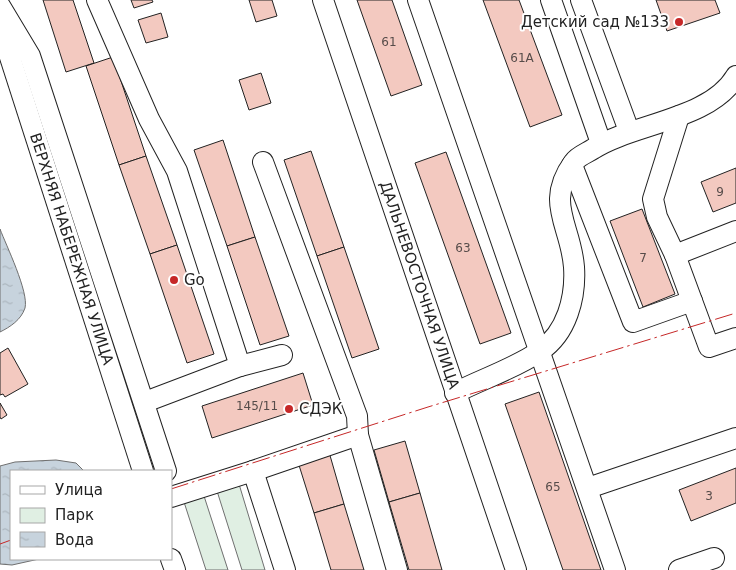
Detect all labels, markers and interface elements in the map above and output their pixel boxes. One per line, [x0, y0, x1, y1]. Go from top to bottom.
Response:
place label: Детский сад №133 [521, 13, 669, 31]
marker: Детский сад №133 [673, 16, 685, 28]
house number: 61 [381, 35, 397, 49]
house number: 61А [510, 51, 535, 65]
street label: ВЕРХНЯЯ НАБЕРЕЖНАЯ УЛИЦА [26, 131, 117, 368]
street label: ДАЛЬНЕВОСТОЧНАЯ УЛИЦА [376, 179, 463, 392]
house number: 9 [716, 185, 724, 199]
house number: 63 [455, 241, 471, 255]
house number: 7 [639, 251, 647, 265]
place label: Go [184, 271, 205, 289]
marker: Go [168, 274, 180, 286]
house number: 145/11 [236, 399, 278, 413]
place label: СДЭК [299, 400, 343, 418]
marker: СДЭК [283, 403, 295, 415]
legend [10, 470, 172, 560]
house number: 65 [545, 480, 561, 494]
text: Улица [55, 481, 103, 499]
house number: 3 [705, 489, 713, 503]
text: Парк [55, 506, 94, 524]
text: Вода [55, 531, 94, 549]

